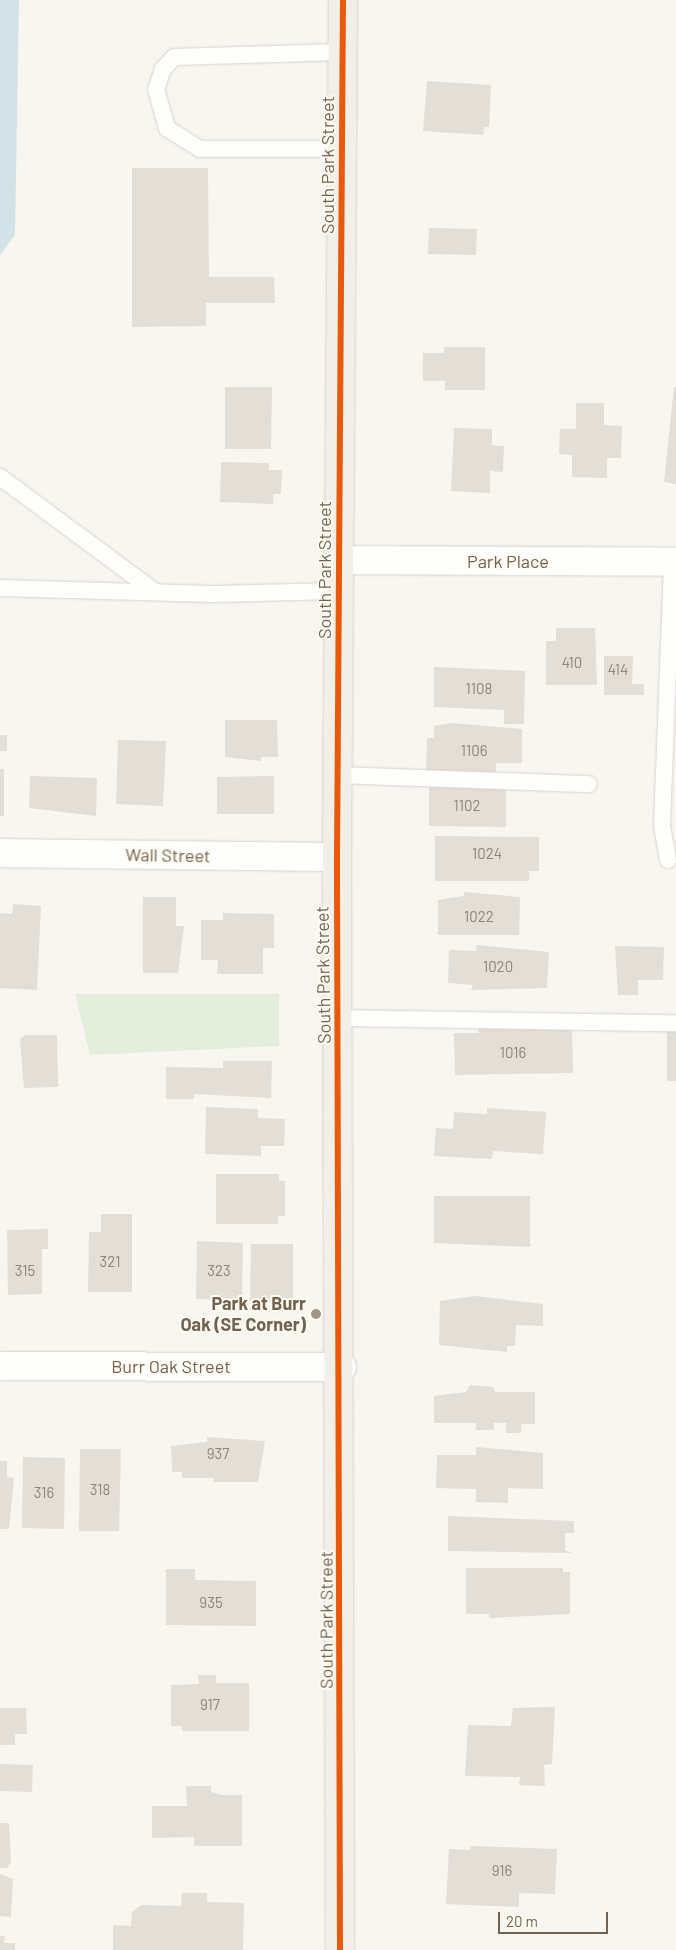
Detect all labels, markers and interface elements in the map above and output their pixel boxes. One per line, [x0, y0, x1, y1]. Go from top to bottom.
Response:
street label: South Park Street [316, 96, 338, 234]
street label: South Park Street [313, 501, 335, 639]
street label: Park Place [467, 550, 549, 572]
house number: 410 [562, 654, 582, 672]
house number: 414 [608, 661, 628, 679]
house number: 1108 [466, 680, 492, 698]
house number: 1106 [461, 742, 487, 760]
house number: 1102 [453, 797, 481, 815]
street label: Wall Street [125, 843, 211, 867]
house number: 1024 [472, 845, 502, 863]
street label: South Park Street [311, 906, 335, 1044]
house number: 1022 [464, 908, 494, 926]
house number: 1020 [483, 958, 513, 976]
house number: 1016 [500, 1044, 526, 1062]
house number: 321 [100, 1253, 120, 1271]
house number: 315 [15, 1262, 35, 1280]
house number: 323 [207, 1262, 231, 1280]
place label: Park at Burr Oak (SE Corner) [181, 1293, 306, 1336]
marker: Park at Burr Oak (SE Corner) [310, 1308, 322, 1320]
street label: Burr Oak Street [111, 1355, 231, 1377]
house number: 937 [207, 1445, 229, 1463]
house number: 318 [90, 1481, 110, 1499]
house number: 316 [34, 1484, 54, 1502]
street label: South Park Street [315, 1551, 337, 1689]
house number: 935 [199, 1594, 223, 1612]
house number: 917 [200, 1696, 220, 1714]
house number: 916 [492, 1862, 512, 1880]
scale bar [501, 1902, 611, 1934]
text: 20 m [506, 1912, 538, 1930]

